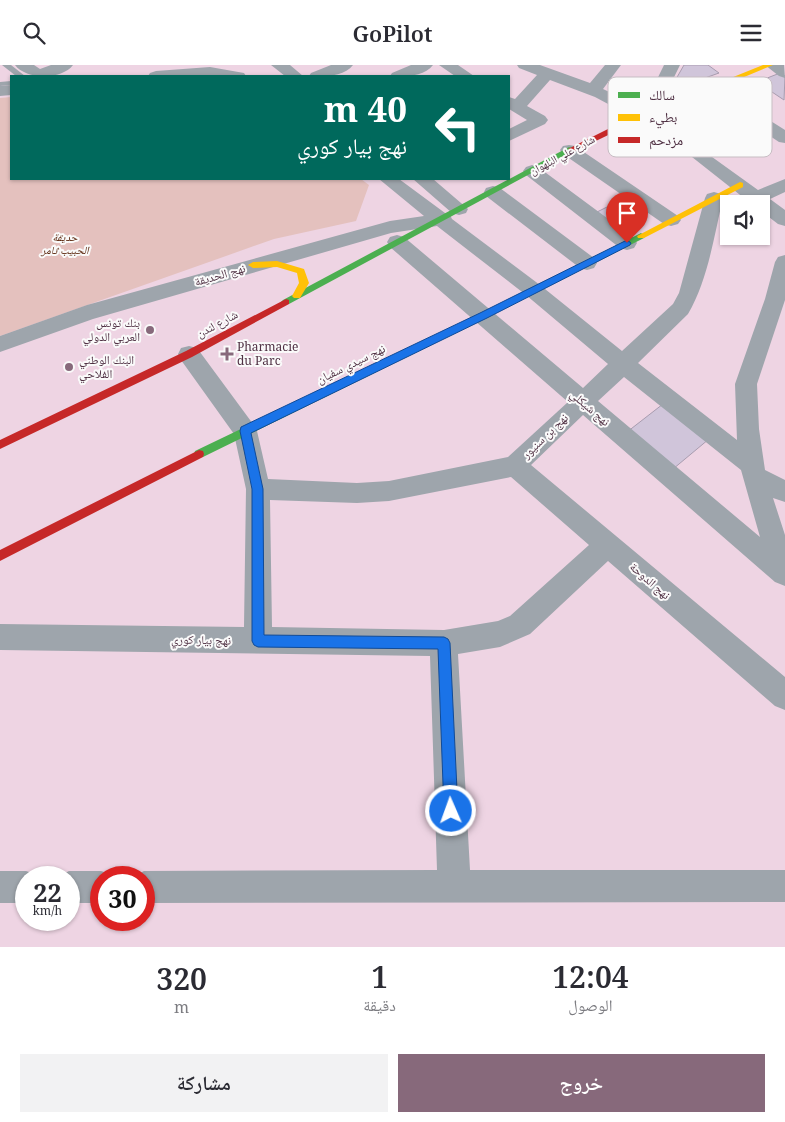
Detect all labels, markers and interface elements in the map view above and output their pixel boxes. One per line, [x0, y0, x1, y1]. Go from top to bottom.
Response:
text: GoPilot [353, 18, 433, 48]
icon: search [20, 19, 48, 47]
icon: menu [737, 19, 765, 47]
legend [608, 77, 772, 157]
text: 40 m [324, 85, 407, 132]
text: سالك [649, 85, 675, 104]
icon: left [425, 95, 490, 160]
text: بطيء [649, 107, 678, 129]
text: نهج بيار كوري [297, 130, 407, 160]
text: مزدحم [649, 130, 683, 150]
street label: شارع علي البلهوان [527, 131, 598, 180]
pin [606, 192, 648, 243]
map controls [720, 195, 770, 245]
button: sound [720, 195, 770, 245]
icon: arrive [613, 199, 641, 227]
park label: حديقة الحبيب ثامر [40, 229, 90, 257]
street label: نهج الحديقة [192, 259, 247, 290]
street label: شارع لندن [193, 306, 241, 342]
place label: بنك تونس العربي الدولي [83, 314, 140, 347]
marker: بنك تونس العربي الدولي [144, 324, 156, 336]
place label: Pharmacie du Parc [237, 338, 299, 369]
street label: نهج سيدي سفيان [314, 340, 389, 389]
marker: Pharmacie du Parc [221, 348, 233, 360]
place label: البنك الوطني الفلاحي [79, 351, 134, 384]
marker: البنك الوطني الفلاحي [63, 361, 75, 373]
street label: نهج شيكلي [565, 385, 614, 431]
street label: نهج بن سنيور [517, 409, 572, 463]
street label: نهج الدوحة [626, 558, 674, 603]
street label: نهج بيار كوري [171, 630, 231, 651]
position arrow [424, 784, 476, 836]
speed limit sign: 30 [90, 866, 155, 931]
text: 22 [33, 875, 62, 909]
text: km/h [33, 902, 62, 919]
text: 1 [371, 956, 388, 997]
text: 12:04 [552, 956, 629, 997]
text: 320 [156, 958, 207, 999]
text: دقيقة [363, 994, 396, 1016]
text: الوصول [568, 994, 613, 1016]
text: m [174, 996, 189, 1018]
button: مشاركة [20, 1054, 388, 1112]
button: خروج [398, 1054, 765, 1112]

